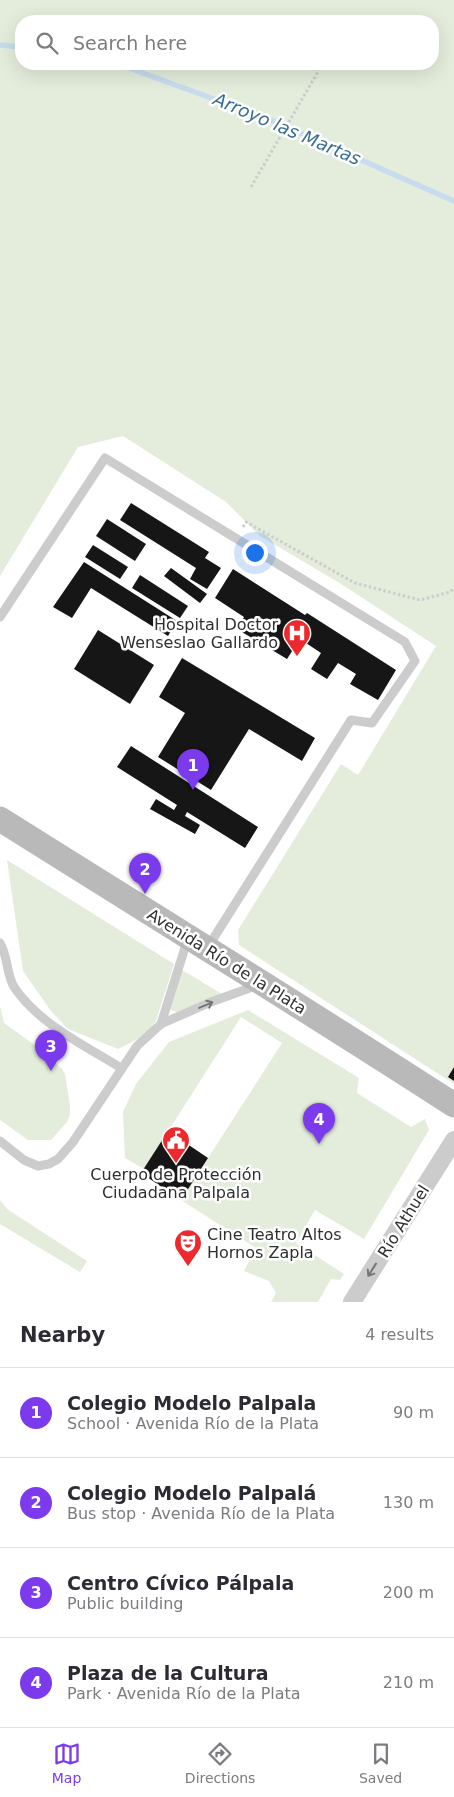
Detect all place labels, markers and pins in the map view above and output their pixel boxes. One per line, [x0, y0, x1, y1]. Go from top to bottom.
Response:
place label: Hospital Doctor Wenseslao Gallardo [120, 615, 278, 652]
hospital icon: Hospital Doctor Wenseslao Gallardo [282, 618, 312, 657]
pin: 1 [177, 749, 209, 790]
pin: 2 [129, 853, 161, 894]
pin: 3 [35, 1030, 67, 1071]
pin: 4 [303, 1103, 335, 1144]
public building icon: Cuerpo de Protección Ciudadana Palpala [161, 1125, 191, 1164]
place label: Cuerpo de Protección Ciudadana Palpala [90, 1165, 262, 1202]
place label: Cine Teatro Altos Hornos Zapla [207, 1225, 342, 1262]
theatre icon: Cine Teatro Altos Hornos Zapla [173, 1228, 203, 1267]

